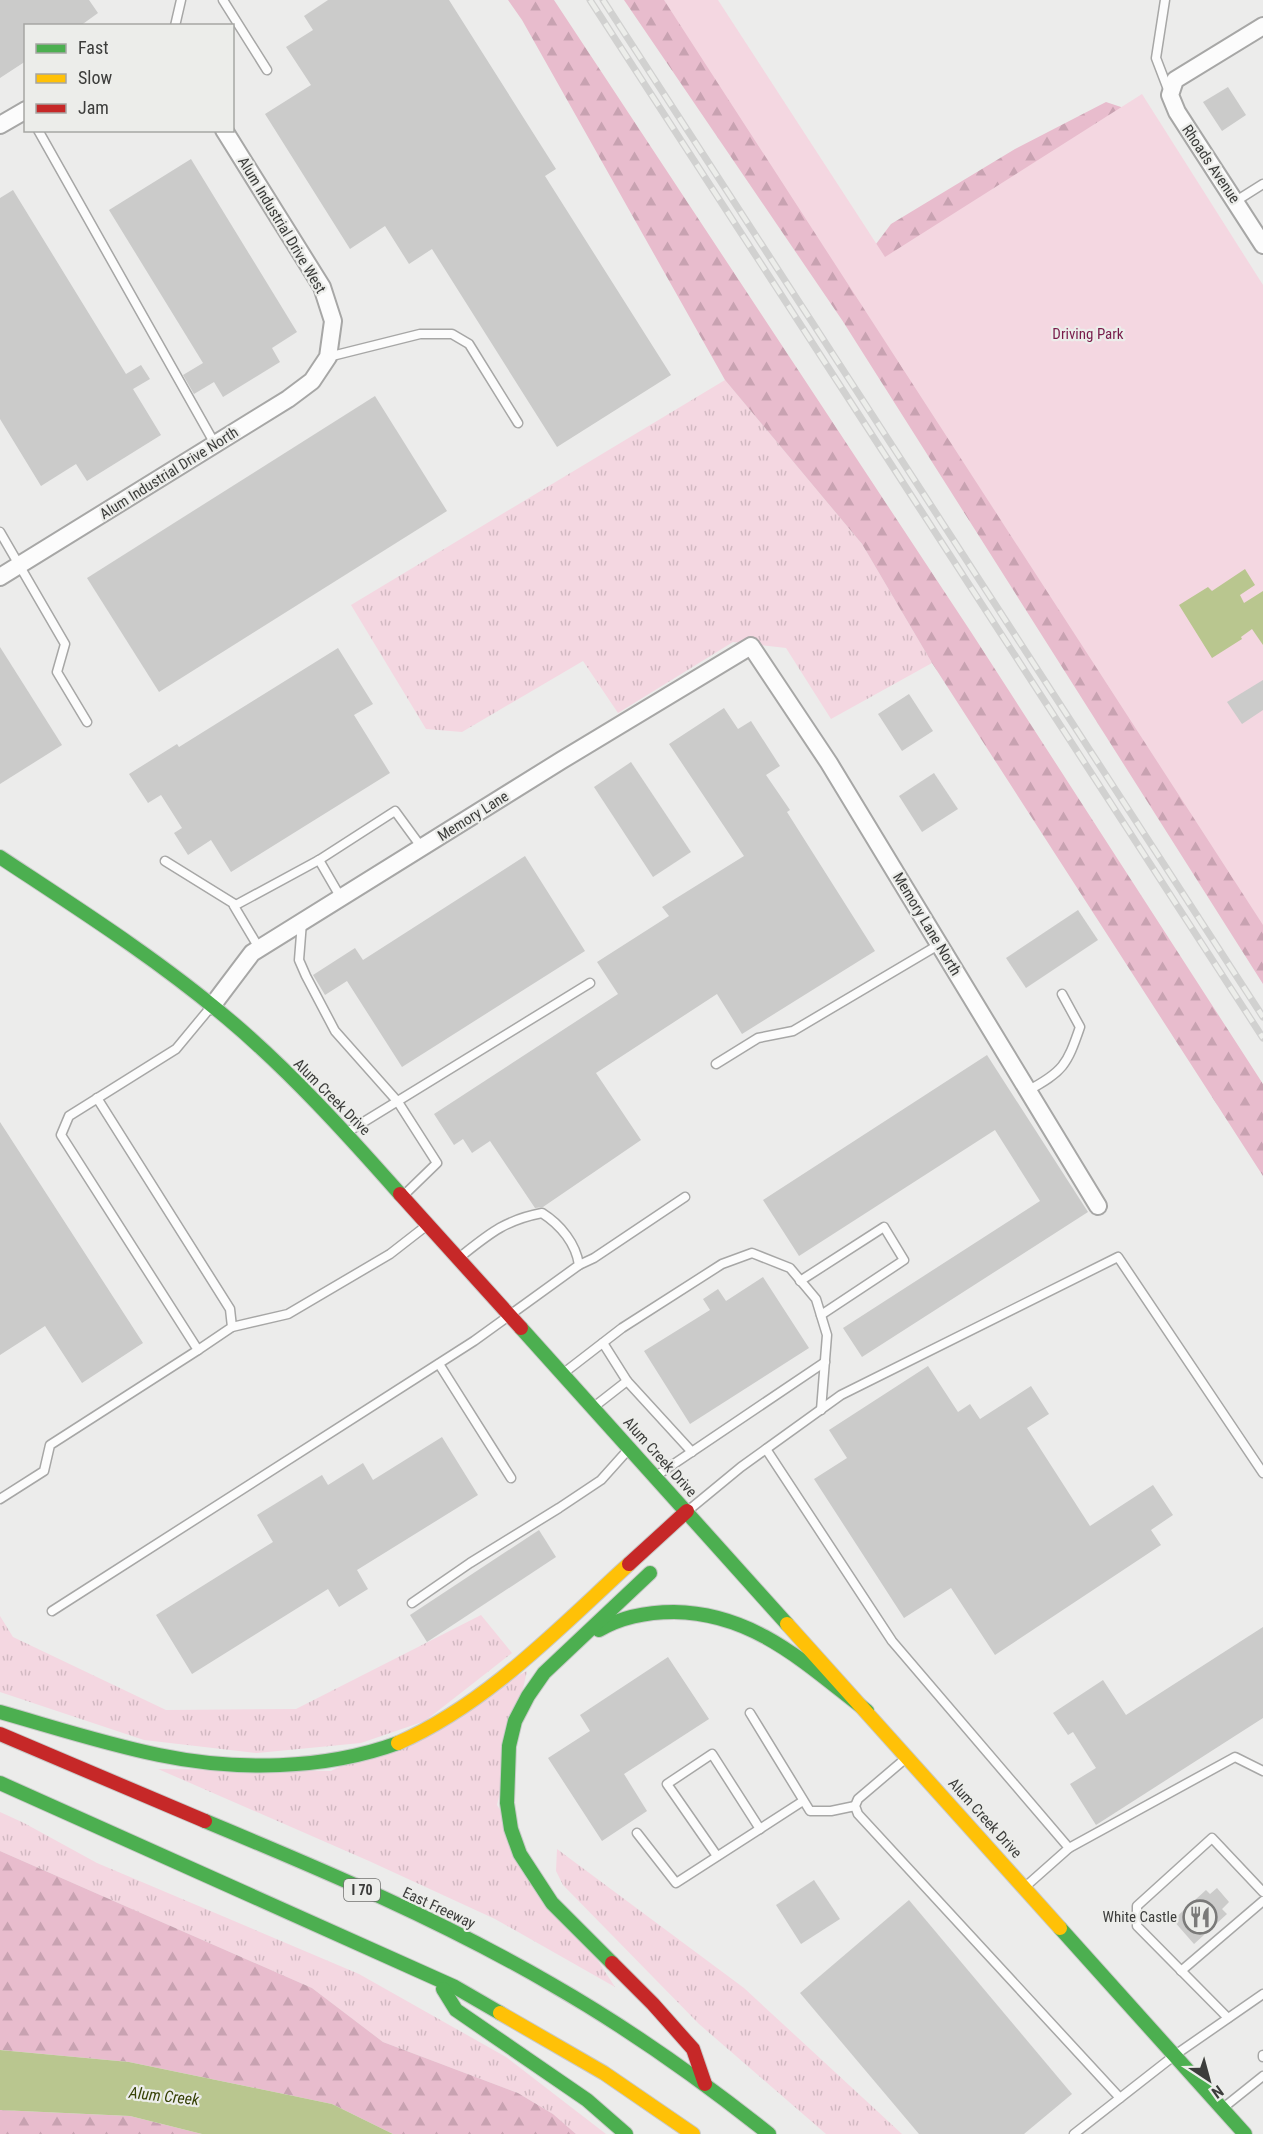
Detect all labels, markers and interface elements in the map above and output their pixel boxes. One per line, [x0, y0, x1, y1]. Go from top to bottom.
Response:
legend [24, 24, 234, 132]
text: Fast [78, 37, 109, 58]
text: Slow [78, 67, 113, 88]
text: Jam [78, 97, 109, 118]
street label: Rhoads Avenue [1178, 121, 1244, 207]
street label: Alum Industrial Drive West [234, 153, 330, 297]
park label: Driving Park [1052, 325, 1124, 343]
street label: Alum Industrial Drive North [96, 423, 242, 523]
street label: Memory Lane [434, 787, 512, 845]
street label: Memory Lane North [889, 869, 965, 979]
street label: Alum Creek Drive [290, 1055, 374, 1139]
street label: Alum Creek Drive [619, 1413, 701, 1501]
street label: Alum Creek Drive [944, 1774, 1026, 1862]
road number: I 70 [344, 1879, 380, 1901]
street label: East Freeway [400, 1883, 478, 1933]
restaurant icon: White Castle [1182, 1899, 1218, 1935]
place label: White Castle [1103, 1908, 1177, 1926]
north arrow [1179, 2050, 1239, 2110]
text: N [1208, 2081, 1227, 2102]
water label: Alum Creek [127, 2083, 201, 2109]

